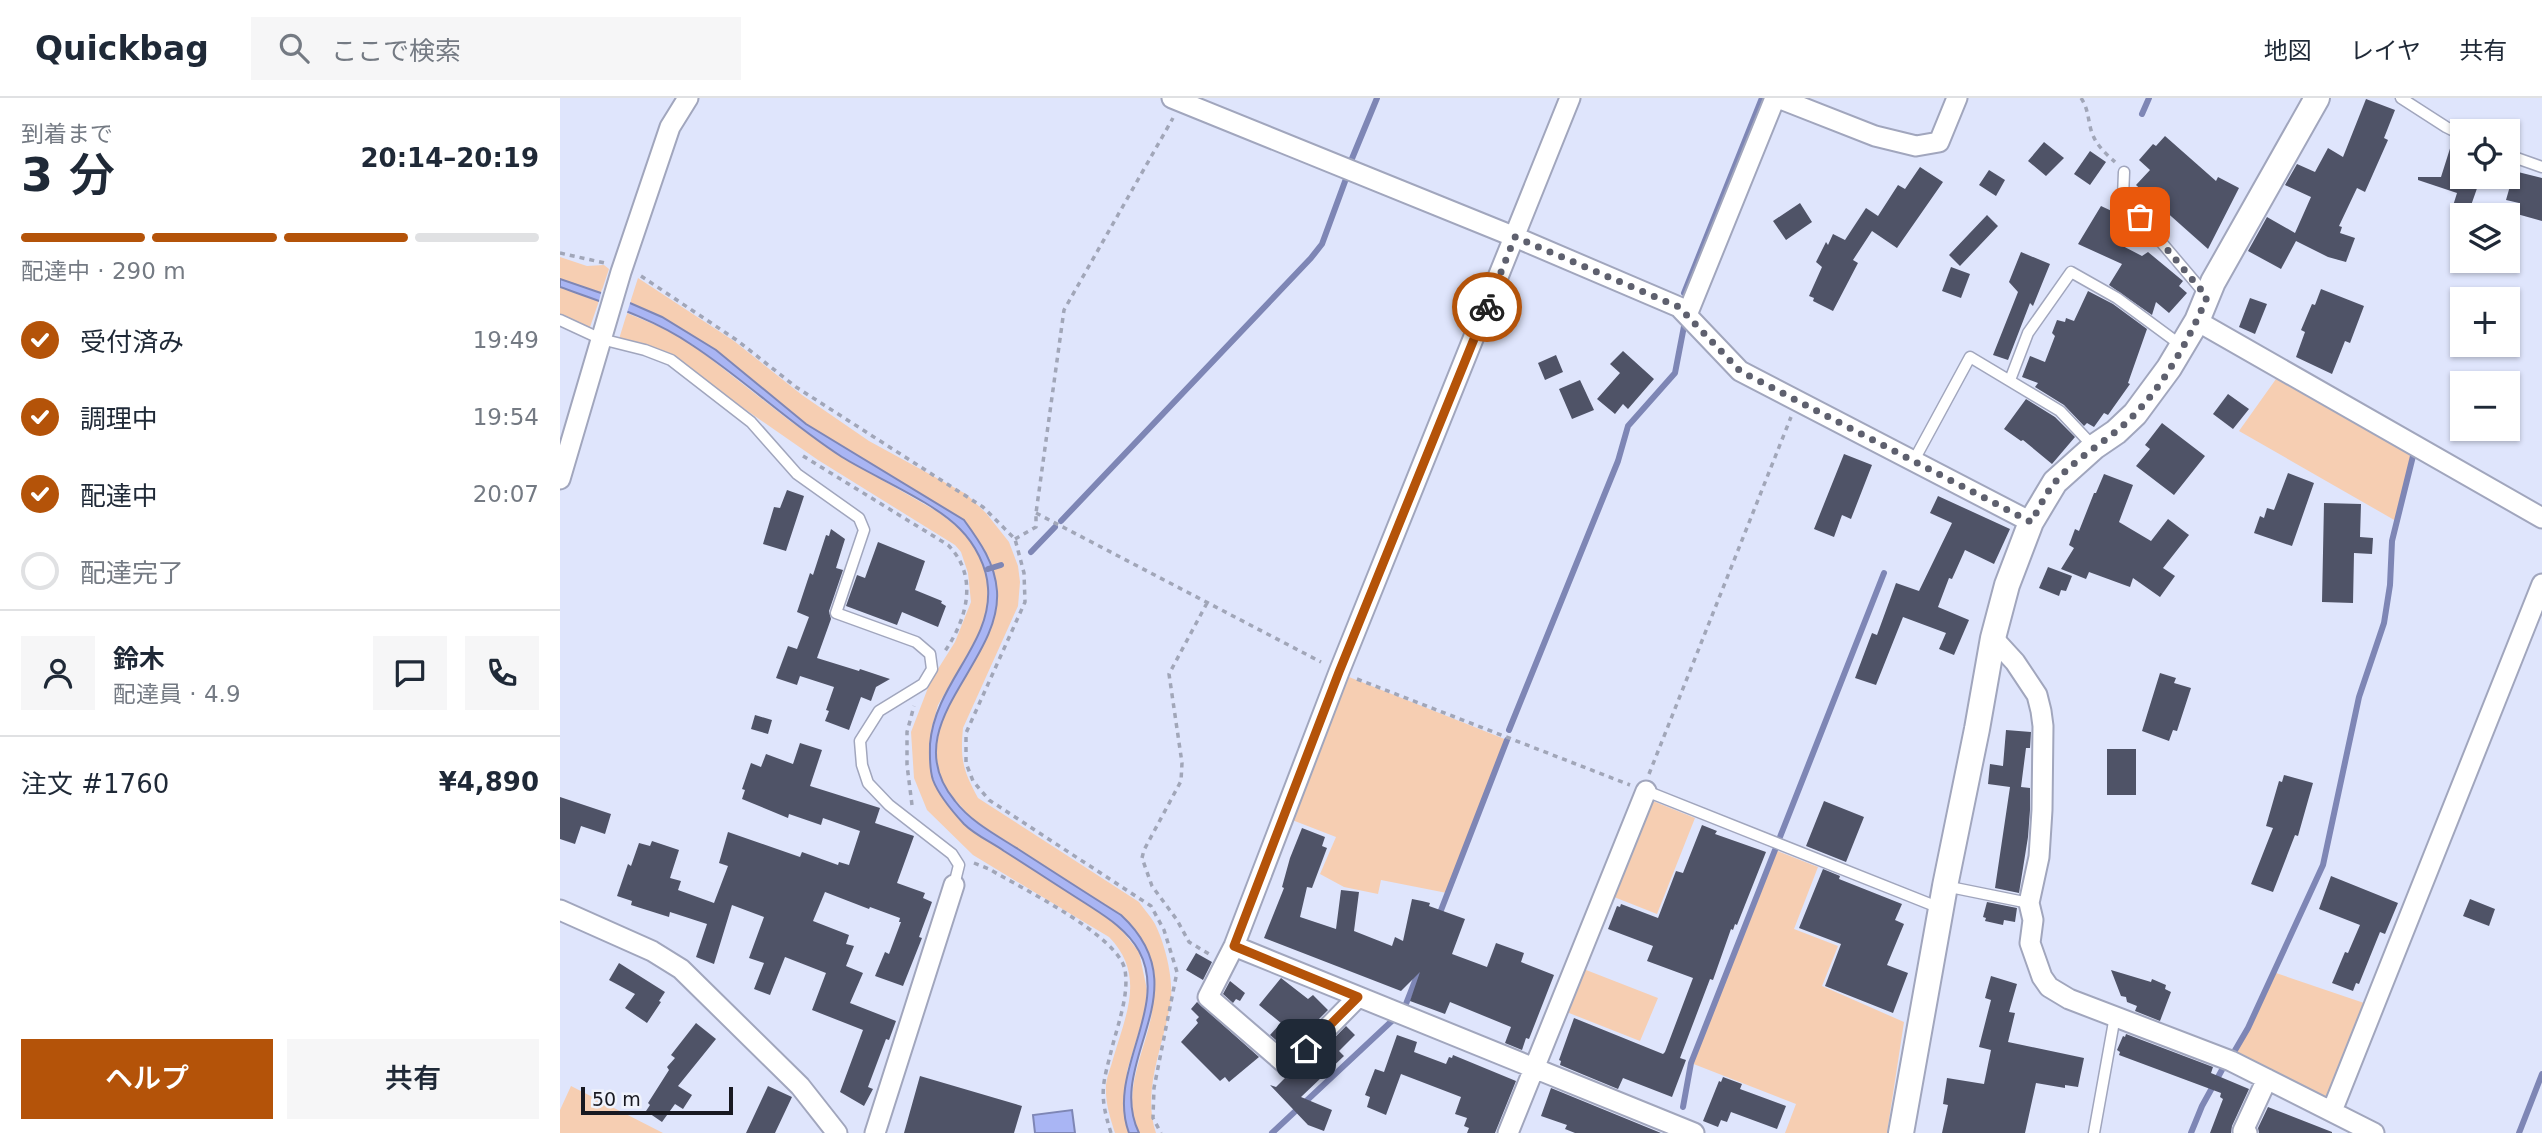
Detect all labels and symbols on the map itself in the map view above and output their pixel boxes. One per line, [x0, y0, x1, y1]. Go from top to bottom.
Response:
pin [2110, 187, 2170, 247]
courier [1452, 272, 1522, 342]
pin [1276, 1019, 1336, 1079]
scale bar [581, 1084, 733, 1116]

